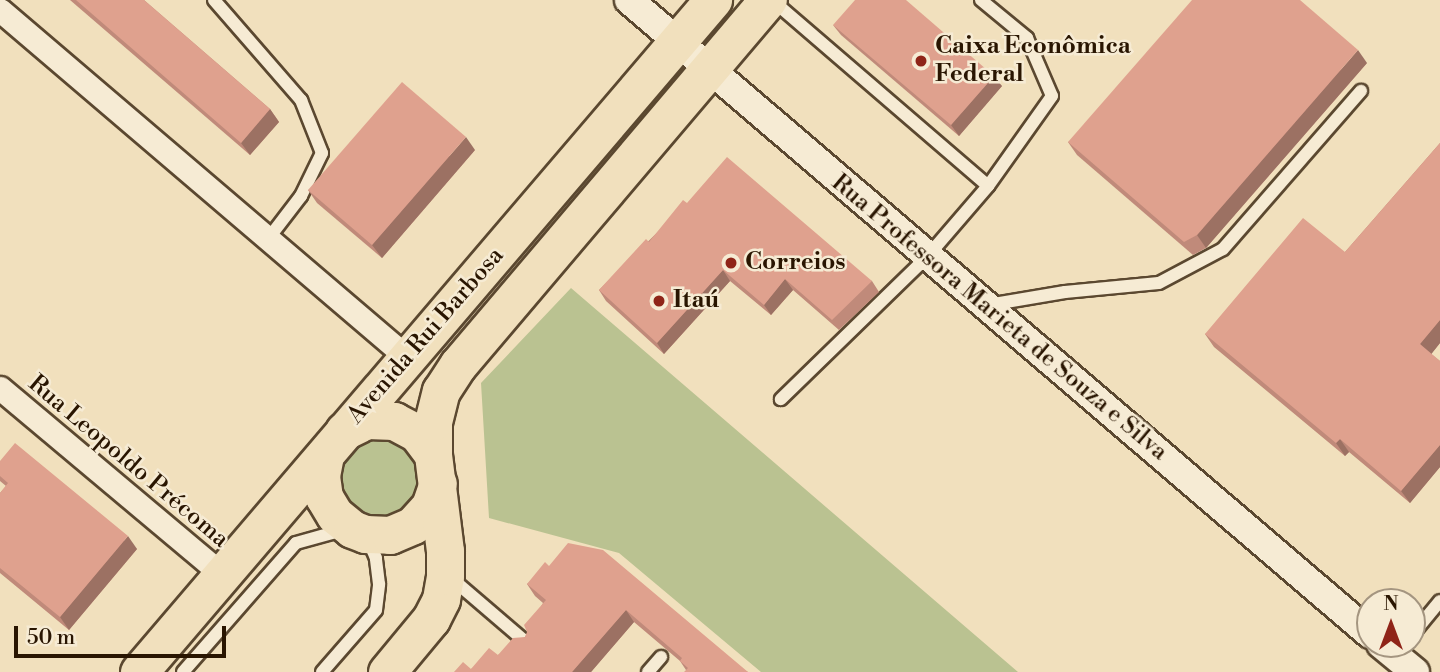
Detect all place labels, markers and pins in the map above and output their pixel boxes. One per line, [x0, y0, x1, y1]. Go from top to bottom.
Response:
place label: Caixa Econômica Federal [935, 33, 1131, 89]
marker: Caixa Econômica Federal [913, 53, 929, 69]
place label: Correios [745, 249, 846, 277]
marker: Correios [723, 255, 739, 271]
place label: Itaú [673, 287, 719, 315]
marker: Itaú [651, 293, 667, 309]

